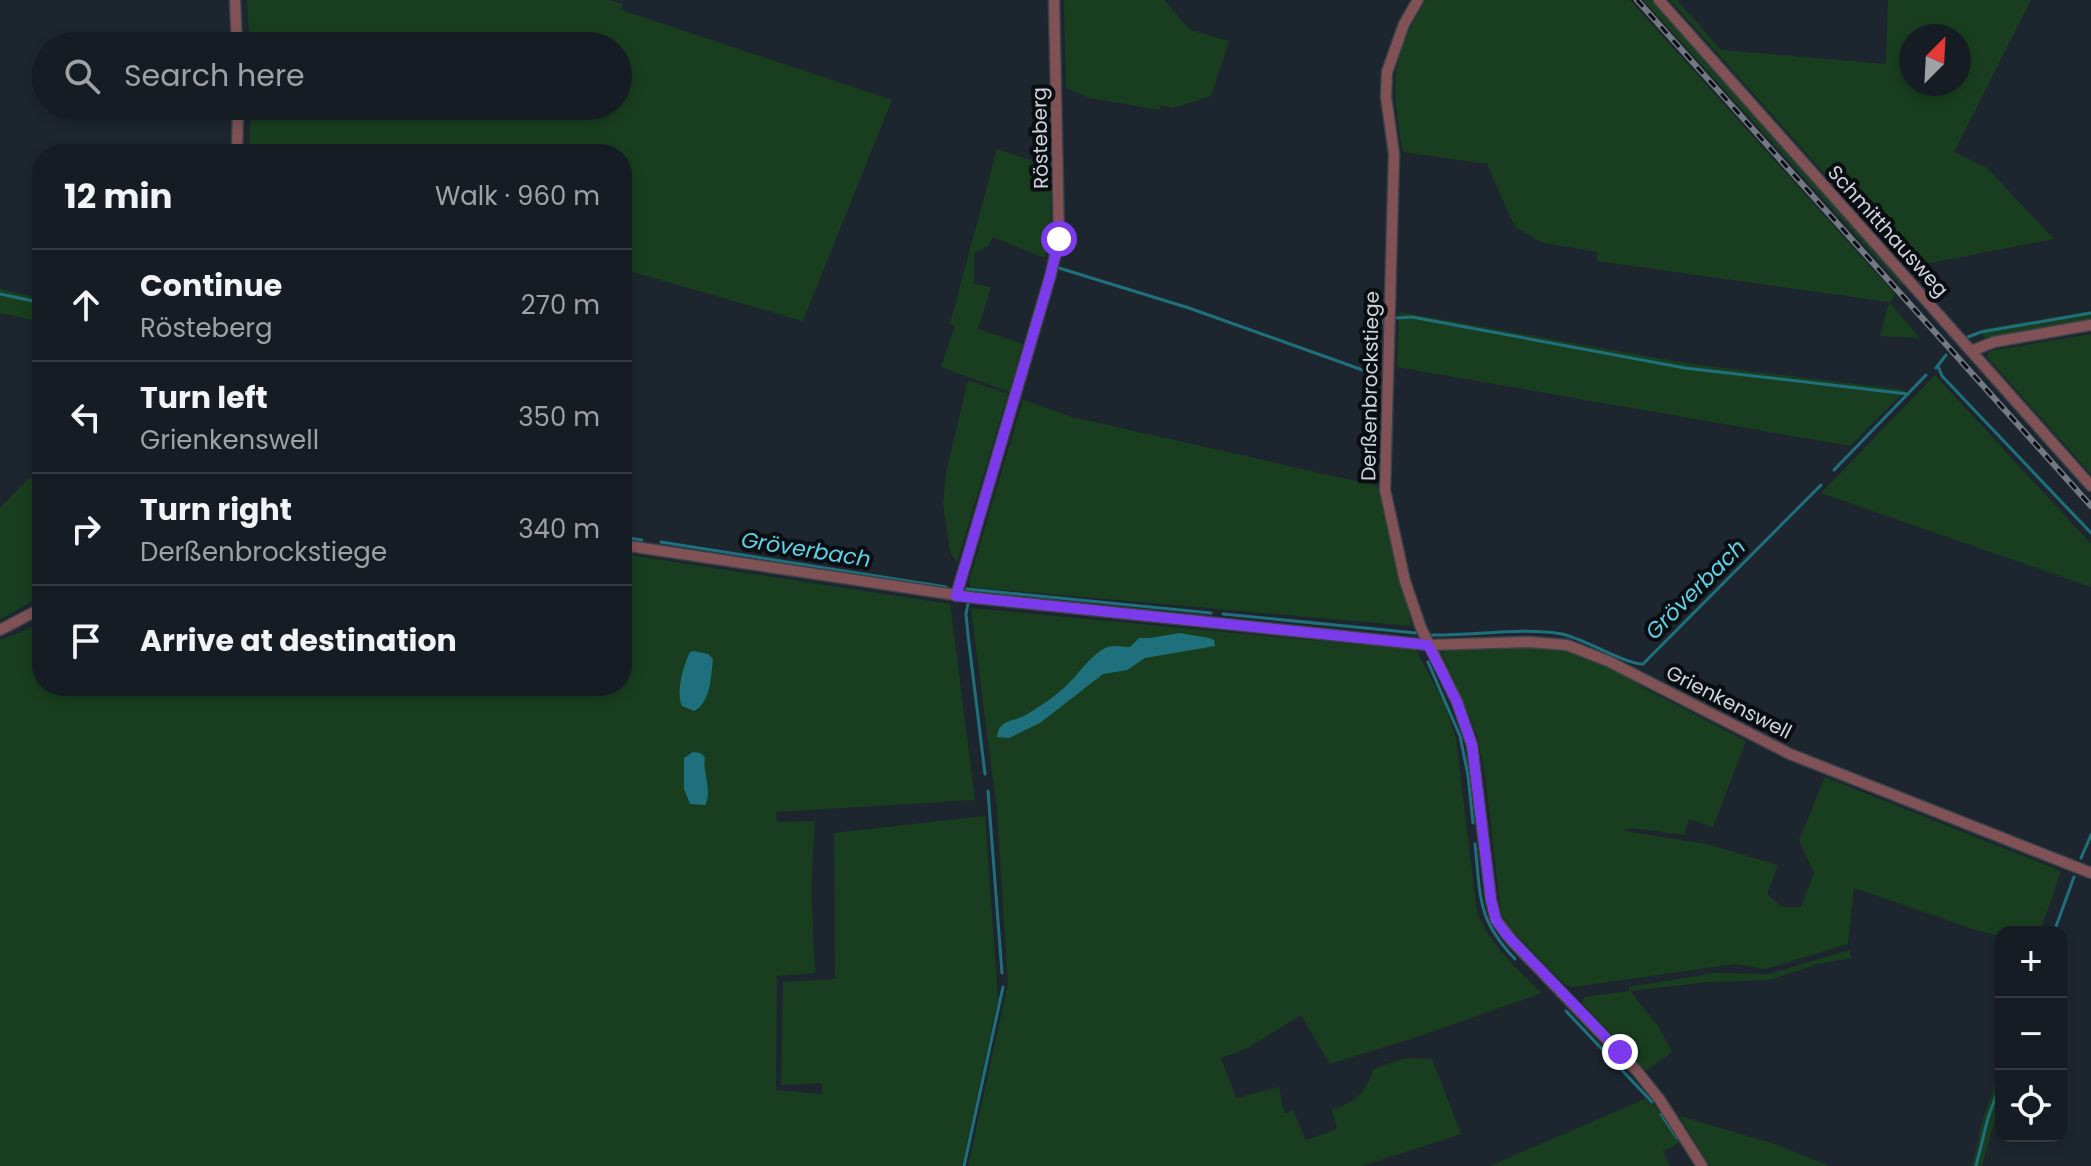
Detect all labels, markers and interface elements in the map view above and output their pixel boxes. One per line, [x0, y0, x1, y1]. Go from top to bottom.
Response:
north arrow [1899, 24, 1971, 96]
search box [32, 32, 632, 120]
icon: search [60, 54, 104, 98]
text: Search here [124, 54, 305, 97]
street label: Rösteberg [1025, 87, 1055, 189]
street label: Schmitthausweg [1821, 159, 1955, 303]
text: 12 min [64, 172, 172, 220]
text: Walk · 960 m [435, 178, 600, 214]
route start [1041, 221, 1077, 257]
text: Continue [140, 264, 282, 307]
icon: ahead [64, 283, 108, 327]
text: 270 m [521, 287, 600, 323]
street label: Derßenbrockstiege [1354, 291, 1386, 481]
text: Rösteberg [140, 310, 273, 346]
text: Turn left [140, 376, 268, 419]
icon: left [64, 395, 108, 439]
text: 350 m [518, 399, 600, 435]
text: Grienkenswell [140, 422, 319, 458]
text: Turn right [140, 488, 292, 531]
icon: right [64, 507, 108, 551]
text: 340 m [518, 511, 600, 547]
water label: Gröverbach [739, 524, 873, 575]
water label: Gröverbach [1638, 532, 1753, 647]
text: Derßenbrockstiege [140, 534, 387, 570]
icon: arrive [64, 619, 108, 663]
text: Arrive at destination [140, 619, 457, 662]
street label: Grienkenswell [1661, 658, 1797, 746]
map controls [1995, 926, 2067, 1142]
button: + [1995, 926, 2067, 998]
button: − [1995, 998, 2067, 1070]
route end [1602, 1034, 1638, 1070]
button: locate [1995, 1070, 2067, 1142]

